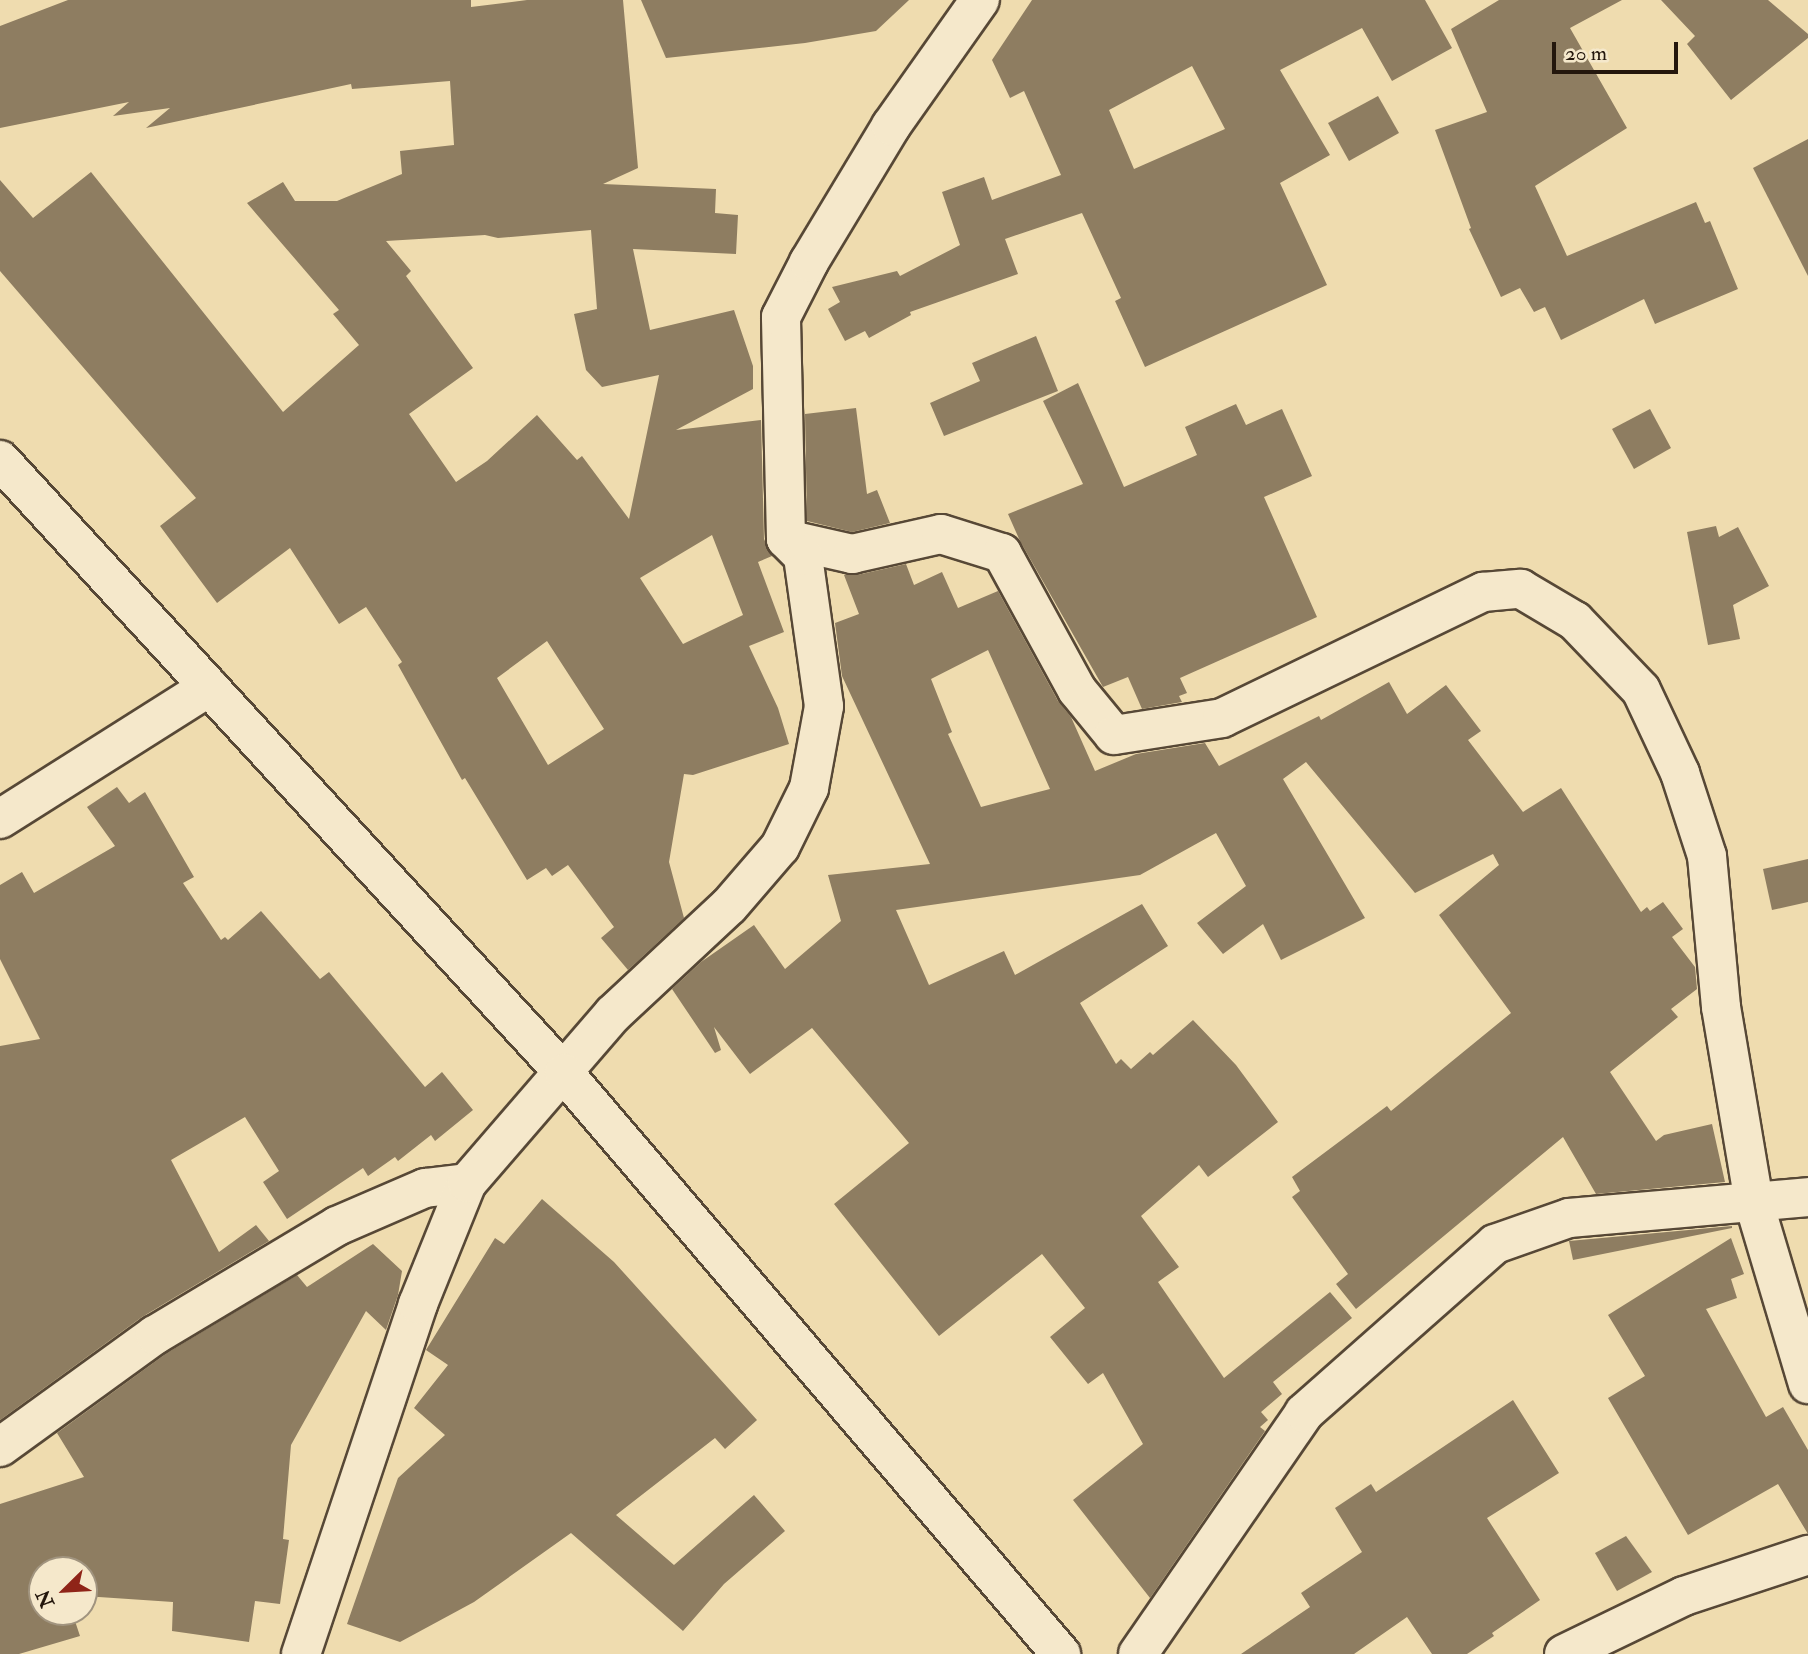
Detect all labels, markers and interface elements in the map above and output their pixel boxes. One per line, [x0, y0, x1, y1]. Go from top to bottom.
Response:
scale bar [1556, 28, 1682, 72]
text: 20 m [1565, 40, 1607, 67]
north arrow [28, 1556, 98, 1626]
text: N [31, 1586, 60, 1611]

